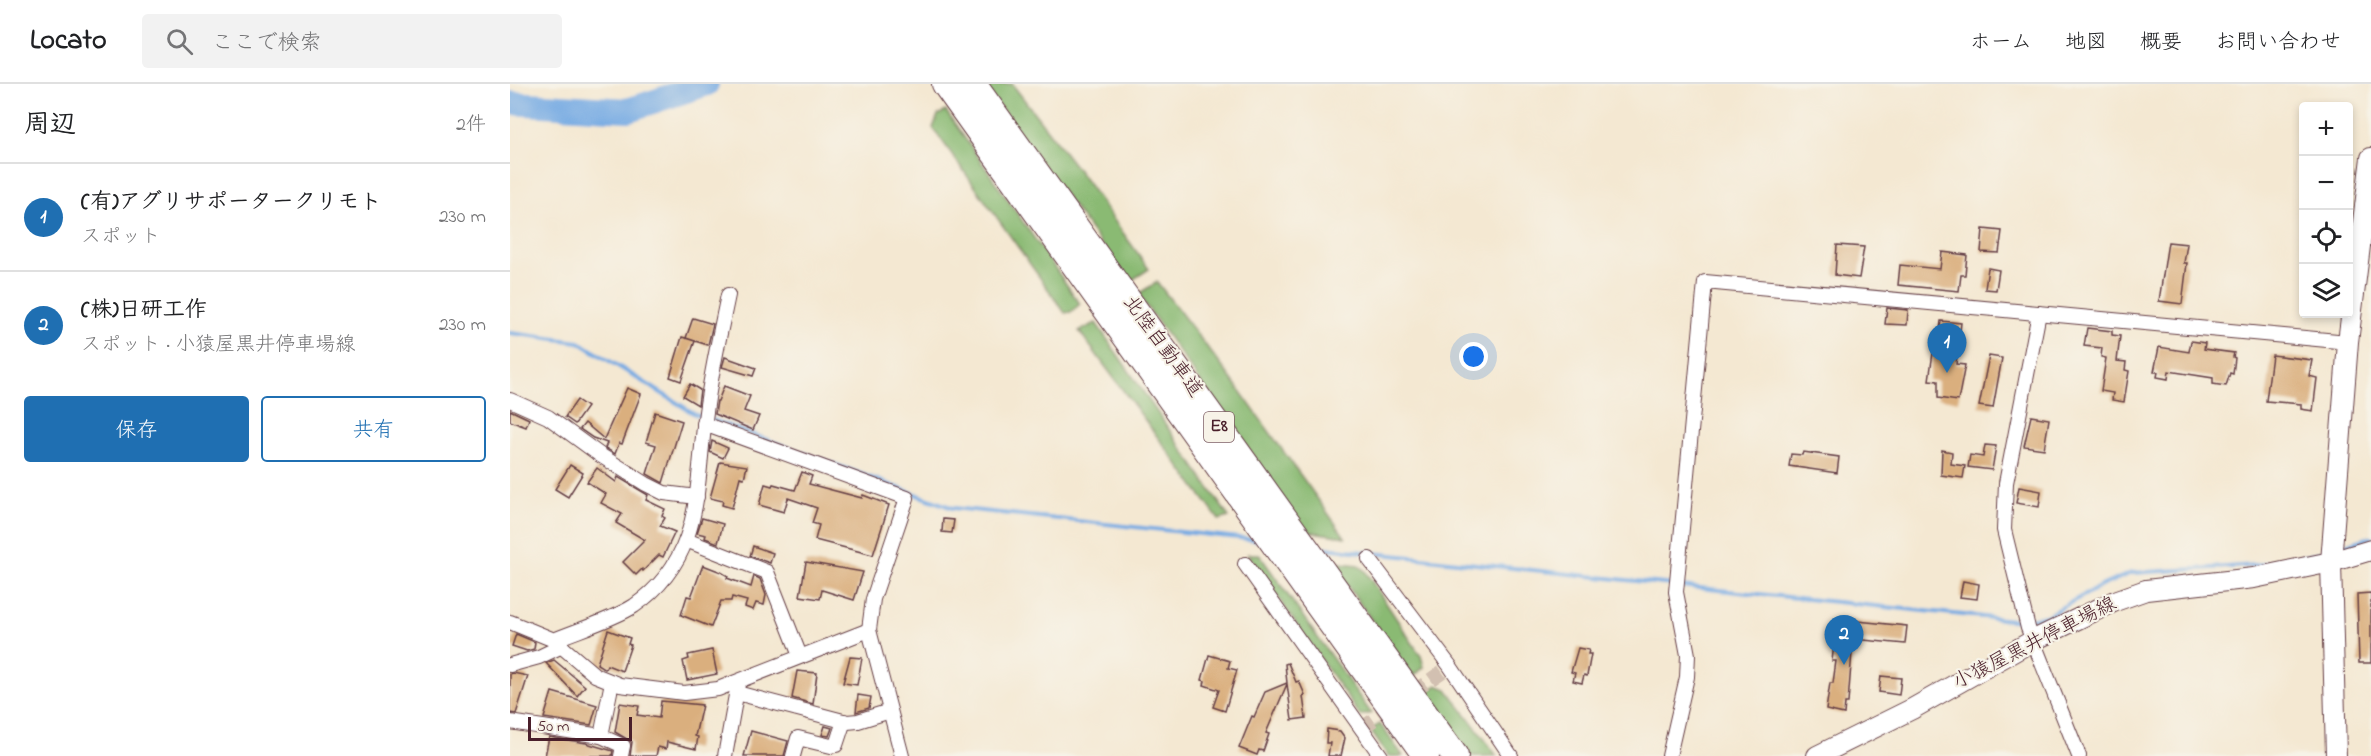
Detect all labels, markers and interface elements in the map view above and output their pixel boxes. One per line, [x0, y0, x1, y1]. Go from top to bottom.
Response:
search box [142, 14, 562, 68]
text: Locato [30, 21, 106, 62]
icon: search [163, 25, 196, 58]
text: ここで検索 [211, 28, 321, 60]
text: ホーム [1970, 28, 2032, 58]
text: 地図 [2065, 28, 2107, 58]
text: 概要 [2140, 28, 2182, 58]
text: お問い合わせ [2215, 28, 2341, 58]
map controls [2299, 102, 2353, 318]
button: + [2299, 102, 2353, 156]
text: 周辺 [24, 107, 76, 145]
text: 2件 [456, 111, 486, 140]
button: − [2299, 156, 2353, 210]
text: (有)アグリサポータークリモト [81, 187, 382, 219]
text: 1 [40, 203, 47, 232]
text: 230 m [439, 203, 486, 232]
button: locate [2299, 210, 2353, 264]
text: スポット [81, 223, 161, 252]
button: layers [2299, 264, 2353, 318]
street label: 北陸自動車道 [1115, 290, 1209, 404]
text: (株)日研工作 [81, 295, 207, 327]
text: 2 [39, 311, 48, 340]
text: 230 m [439, 311, 486, 340]
pin: 1 [1928, 324, 1966, 373]
text: スポット · 小猿屋黒井停車場線 [81, 331, 355, 360]
your location [1459, 342, 1488, 371]
button: 保存 [24, 396, 249, 462]
button: 共有 [261, 396, 486, 462]
road number: E8 [1204, 412, 1234, 442]
street label: 小猿屋黒井停車場線 [1948, 590, 2122, 698]
pin: 2 [1824, 616, 1864, 665]
scale bar [528, 714, 632, 742]
text: 50 m [537, 715, 569, 739]

